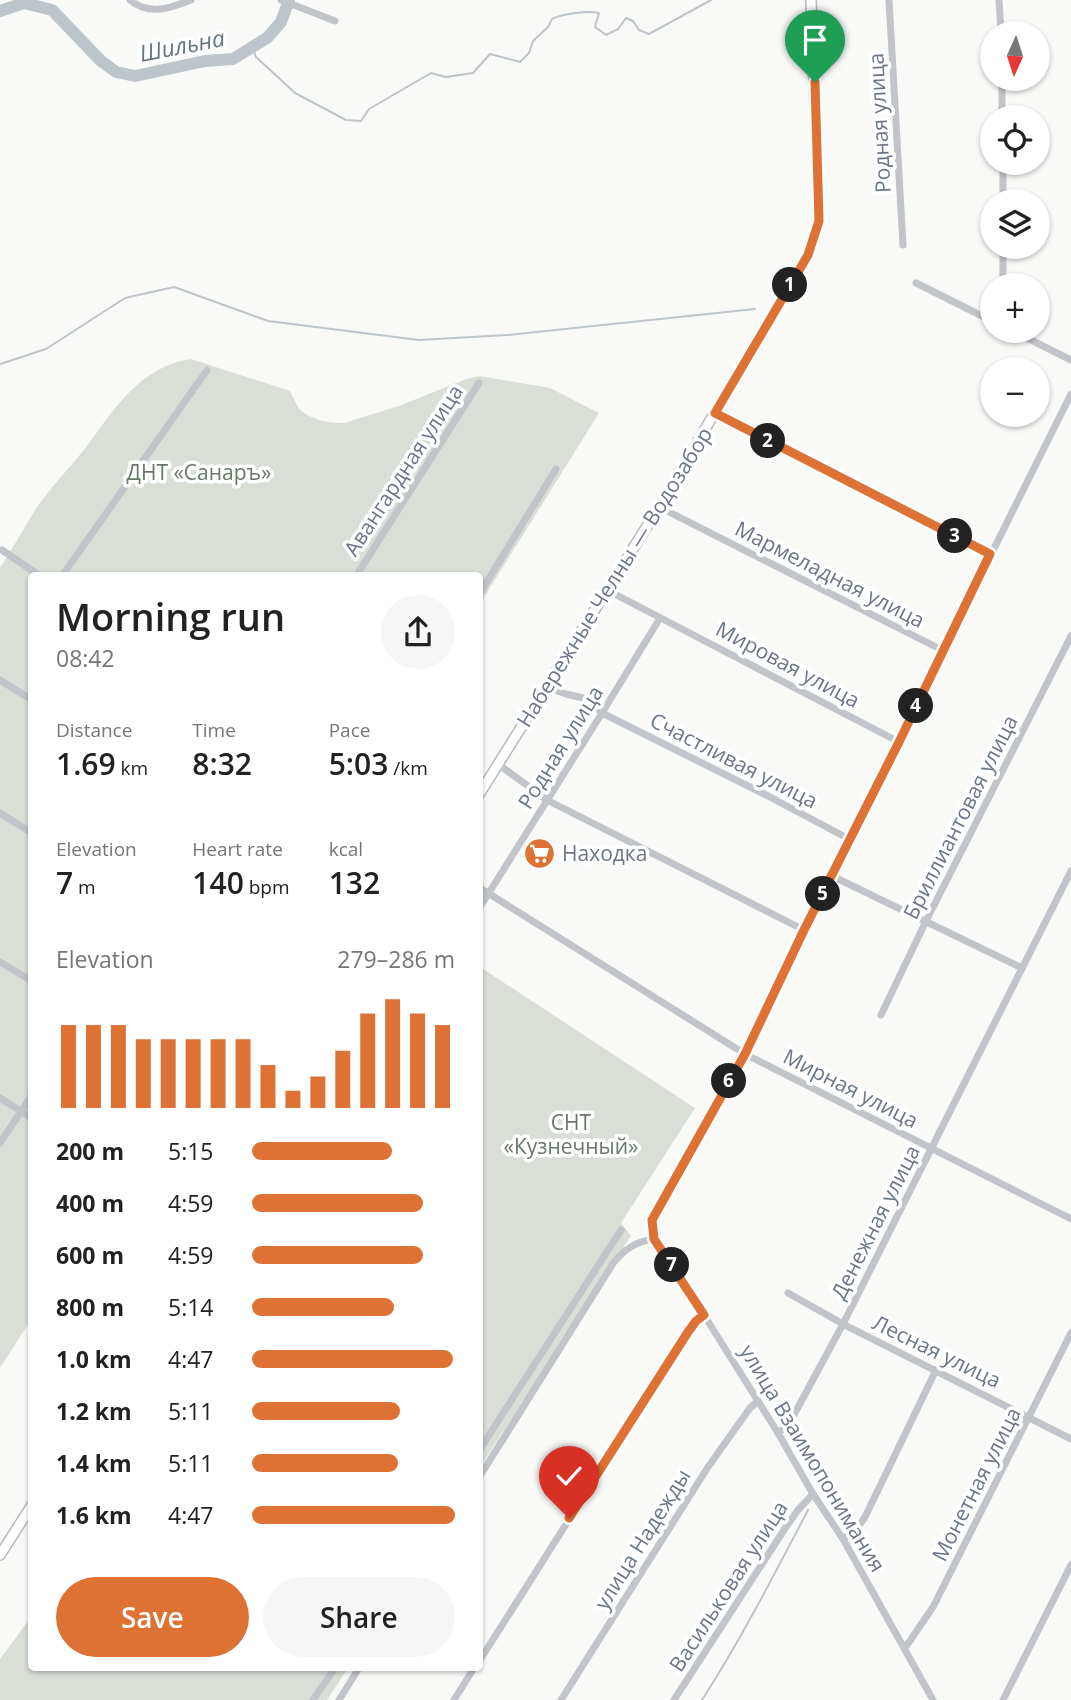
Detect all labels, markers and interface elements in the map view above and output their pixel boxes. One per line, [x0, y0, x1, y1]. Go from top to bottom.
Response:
pin [785, 10, 845, 82]
water label: Шильна [137, 21, 227, 69]
icon: arrive [796, 21, 834, 59]
north arrow [980, 21, 1050, 91]
map controls [980, 21, 1050, 427]
street label: Родная улица [861, 52, 897, 194]
button: locate [980, 105, 1050, 175]
button: layers [980, 189, 1050, 259]
pin: 1 [772, 268, 808, 302]
text: 1 [784, 271, 795, 297]
button: + [980, 273, 1050, 343]
button: − [980, 357, 1050, 427]
street label: Авангардная улица [337, 379, 469, 561]
street label: Набережные Челны — Водозабор [510, 422, 718, 732]
pin: 2 [750, 424, 786, 458]
text: 2 [762, 427, 773, 453]
park label: ДНТ «Санаръ» [127, 458, 271, 486]
street label: Мармеладная улица [730, 514, 930, 634]
pin: 3 [937, 518, 972, 554]
text: 3 [949, 522, 960, 548]
text: Morning run [56, 590, 285, 642]
button: share [381, 595, 455, 669]
street label: Мировая улица [711, 614, 865, 714]
text: 08:42 [56, 642, 115, 674]
street label: Родная улица [511, 680, 609, 814]
pin: 4 [898, 688, 934, 724]
text: 4 [910, 692, 921, 718]
street label: Счастливая улица [645, 706, 823, 814]
street label: Бриллиантовая улица [896, 710, 1024, 924]
text: Distance [56, 717, 132, 743]
text: Time [192, 717, 236, 743]
text: Pace [329, 717, 370, 743]
text: 1.69 [56, 743, 116, 784]
text: 8:32 [192, 743, 252, 784]
text: 5:03 [329, 743, 388, 784]
text: km [116, 755, 148, 781]
text: /km [388, 755, 428, 781]
text: Elevation [56, 836, 137, 862]
text: Heart rate [192, 836, 283, 862]
text: kcal [329, 836, 363, 862]
supermarket icon: Находка [522, 836, 556, 870]
place label: Находка [562, 839, 647, 867]
text: 7 [56, 862, 73, 903]
text: 140 [192, 862, 244, 903]
text: 132 [329, 862, 380, 903]
text: m [73, 874, 96, 900]
text: bpm [244, 874, 290, 900]
pin: 5 [806, 876, 840, 912]
text: 5 [817, 880, 828, 906]
text: Elevation [56, 943, 154, 975]
text: 279–286 m [337, 943, 455, 975]
street label: Мирная улица [779, 1042, 923, 1134]
pin: 6 [712, 1064, 746, 1098]
text: 6 [723, 1067, 734, 1093]
park label: СНТ «Кузнечный» [504, 1108, 638, 1160]
text: 200 m [56, 1135, 124, 1167]
text: 5:15 [168, 1135, 214, 1167]
street label: Денежная улица [824, 1140, 926, 1304]
text: 400 m [56, 1187, 124, 1219]
text: 4:59 [168, 1187, 214, 1219]
text: 600 m [56, 1239, 124, 1271]
text: 4:59 [168, 1239, 214, 1271]
pin: 7 [654, 1248, 690, 1282]
text: 7 [666, 1251, 677, 1277]
text: 800 m [56, 1291, 124, 1323]
text: 5:14 [168, 1291, 214, 1323]
street label: Лесная улица [868, 1308, 1006, 1394]
street label: улица Взаимопонимания [734, 1339, 892, 1577]
text: 1.0 km [56, 1343, 132, 1375]
text: 4:47 [168, 1343, 214, 1375]
text: 1.2 km [56, 1395, 132, 1427]
text: 5:11 [168, 1395, 214, 1427]
street label: Монетная улица [925, 1402, 1027, 1566]
pin [539, 1446, 599, 1518]
text: 1.4 km [56, 1447, 132, 1479]
text: 5:11 [168, 1447, 214, 1479]
icon: check [550, 1457, 588, 1495]
street label: улица Надежды [588, 1463, 696, 1615]
street label: Васильковая улица [662, 1495, 794, 1677]
text: 1.6 km [56, 1499, 132, 1531]
text: 4:47 [168, 1499, 214, 1531]
button: Save [56, 1577, 249, 1657]
button: Share [263, 1577, 455, 1657]

